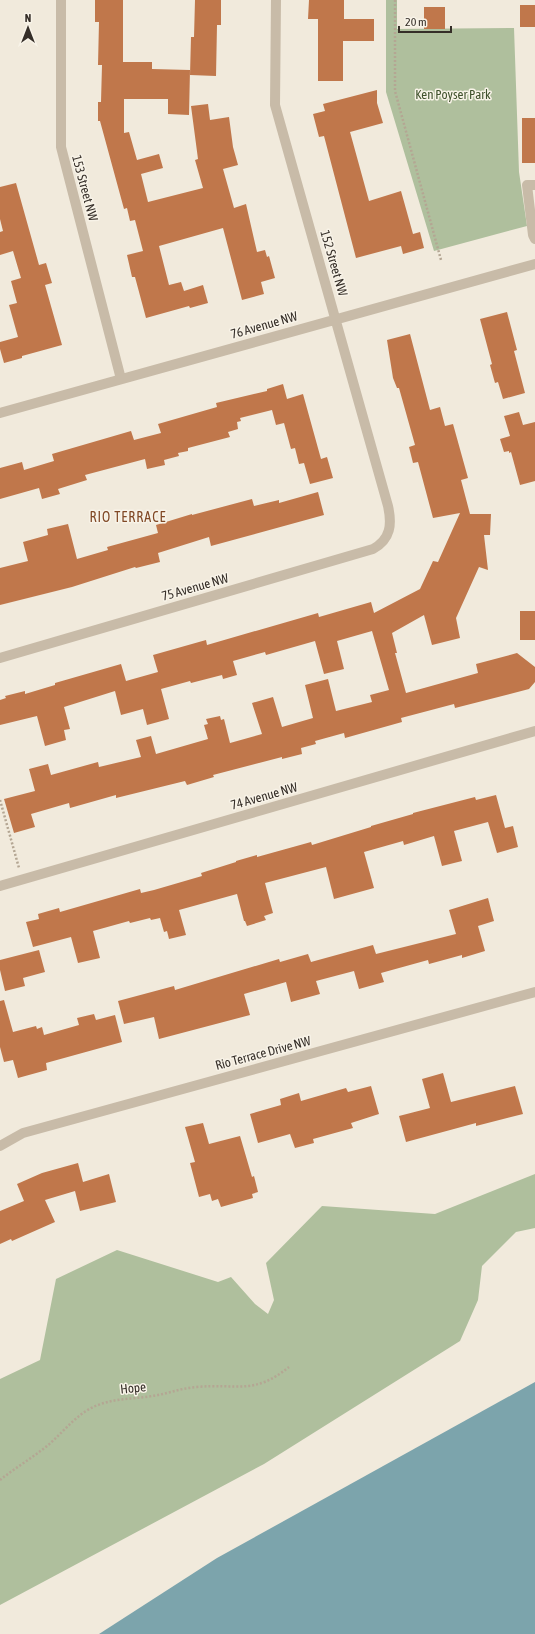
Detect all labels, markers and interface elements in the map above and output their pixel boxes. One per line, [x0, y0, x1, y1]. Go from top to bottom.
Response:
north arrow [8, 8, 48, 48]
scale bar [399, 8, 451, 34]
text: N [25, 12, 31, 24]
text: 20 m [405, 15, 427, 29]
park label: Ken Poyser Park [415, 87, 491, 102]
street label: 153 Street NW [69, 153, 101, 223]
street label: 152 Street NW [317, 228, 351, 298]
street label: 76 Avenue NW [229, 308, 300, 342]
district label: RIO TERRACE [90, 509, 166, 525]
street label: 75 Avenue NW [160, 570, 231, 604]
street label: 74 Avenue NW [229, 779, 300, 813]
street label: Rio Terrace Drive NW [214, 1033, 313, 1073]
street label: Hope [119, 1379, 147, 1397]

